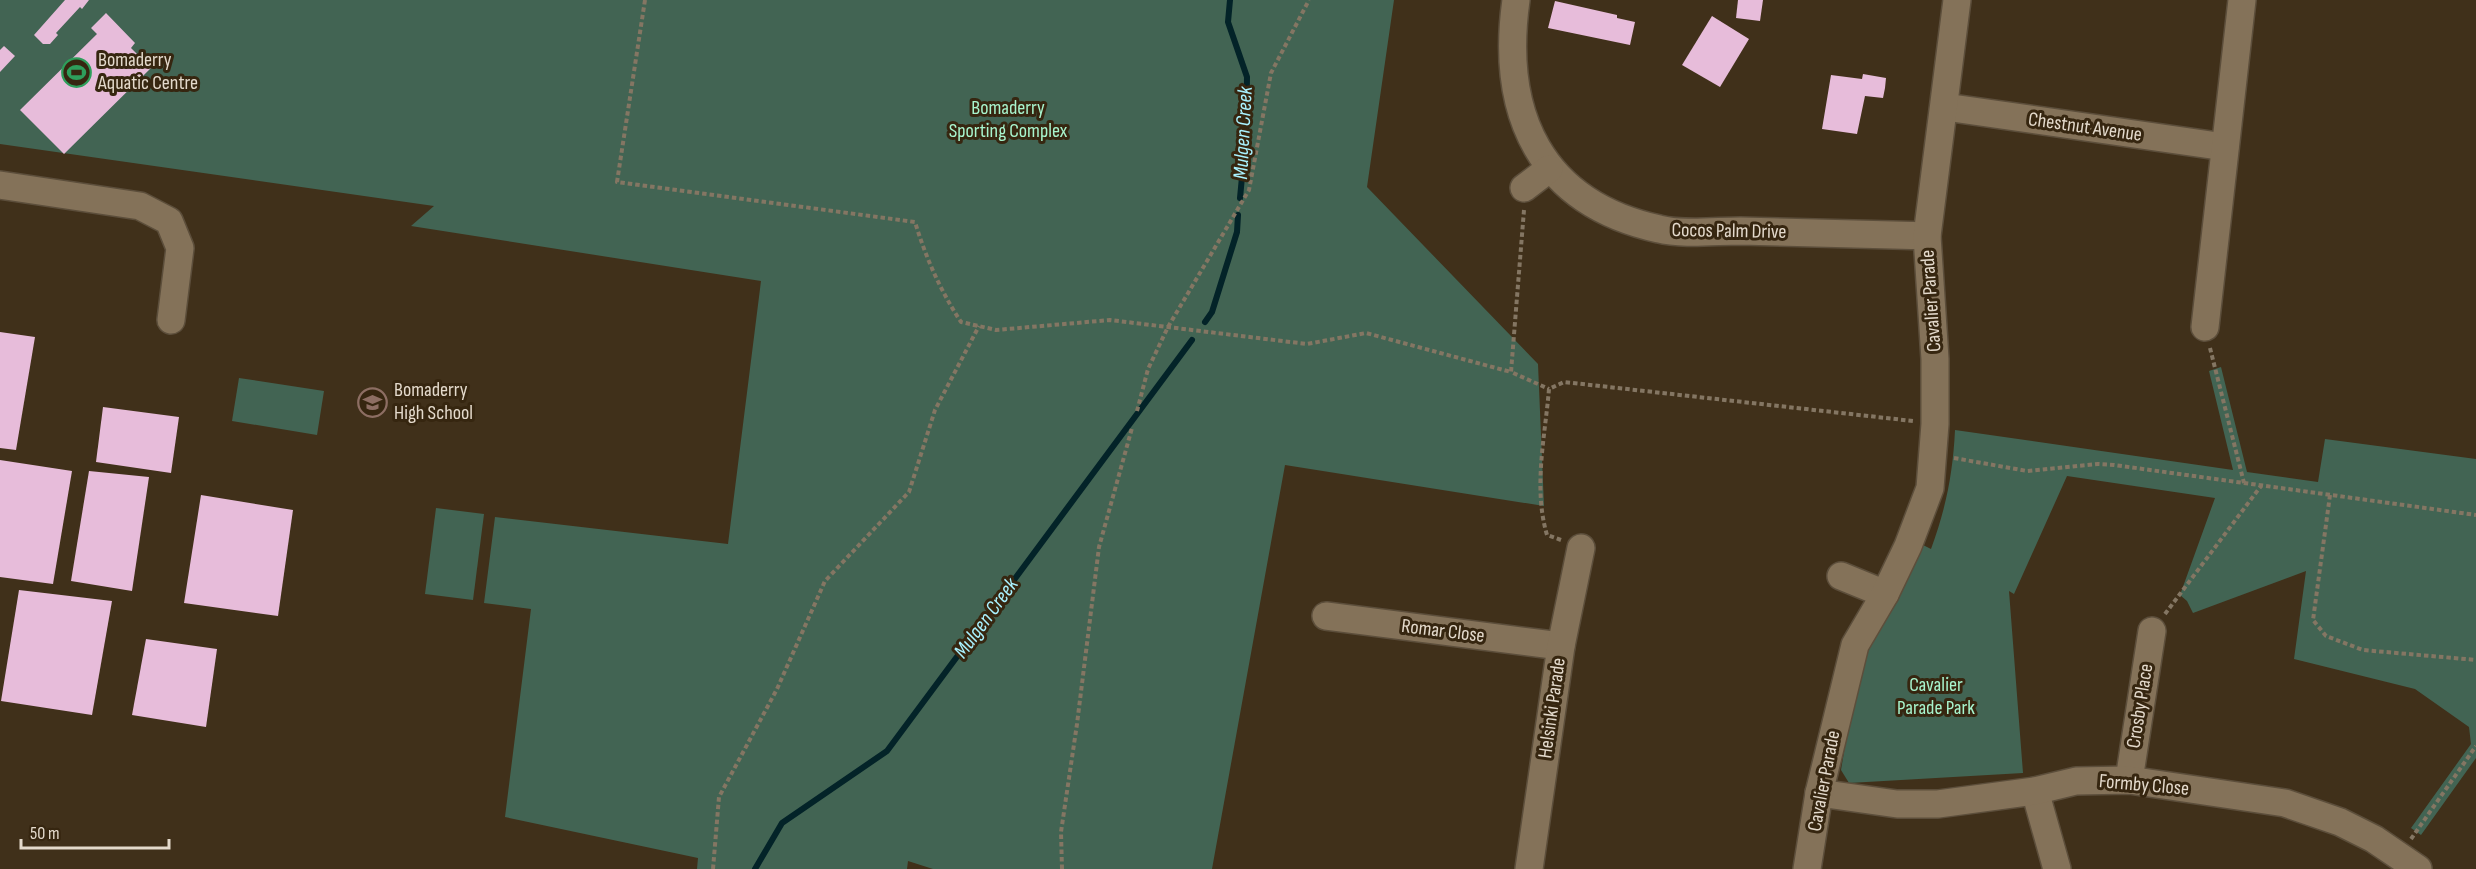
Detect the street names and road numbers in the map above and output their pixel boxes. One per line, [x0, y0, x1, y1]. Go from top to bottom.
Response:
street label: Chestnut Avenue [2027, 107, 2143, 147]
street label: Cocos Palm Drive [1671, 218, 1787, 244]
street label: Cavalier Parade [1915, 249, 1947, 353]
street label: Romar Close [1400, 614, 1486, 648]
street label: Helsinki Parade [1533, 656, 1571, 760]
street label: Crosby Place [2121, 662, 2159, 750]
street label: Cavalier Parade [1802, 729, 1846, 833]
street label: Formby Close [2098, 769, 2190, 801]

